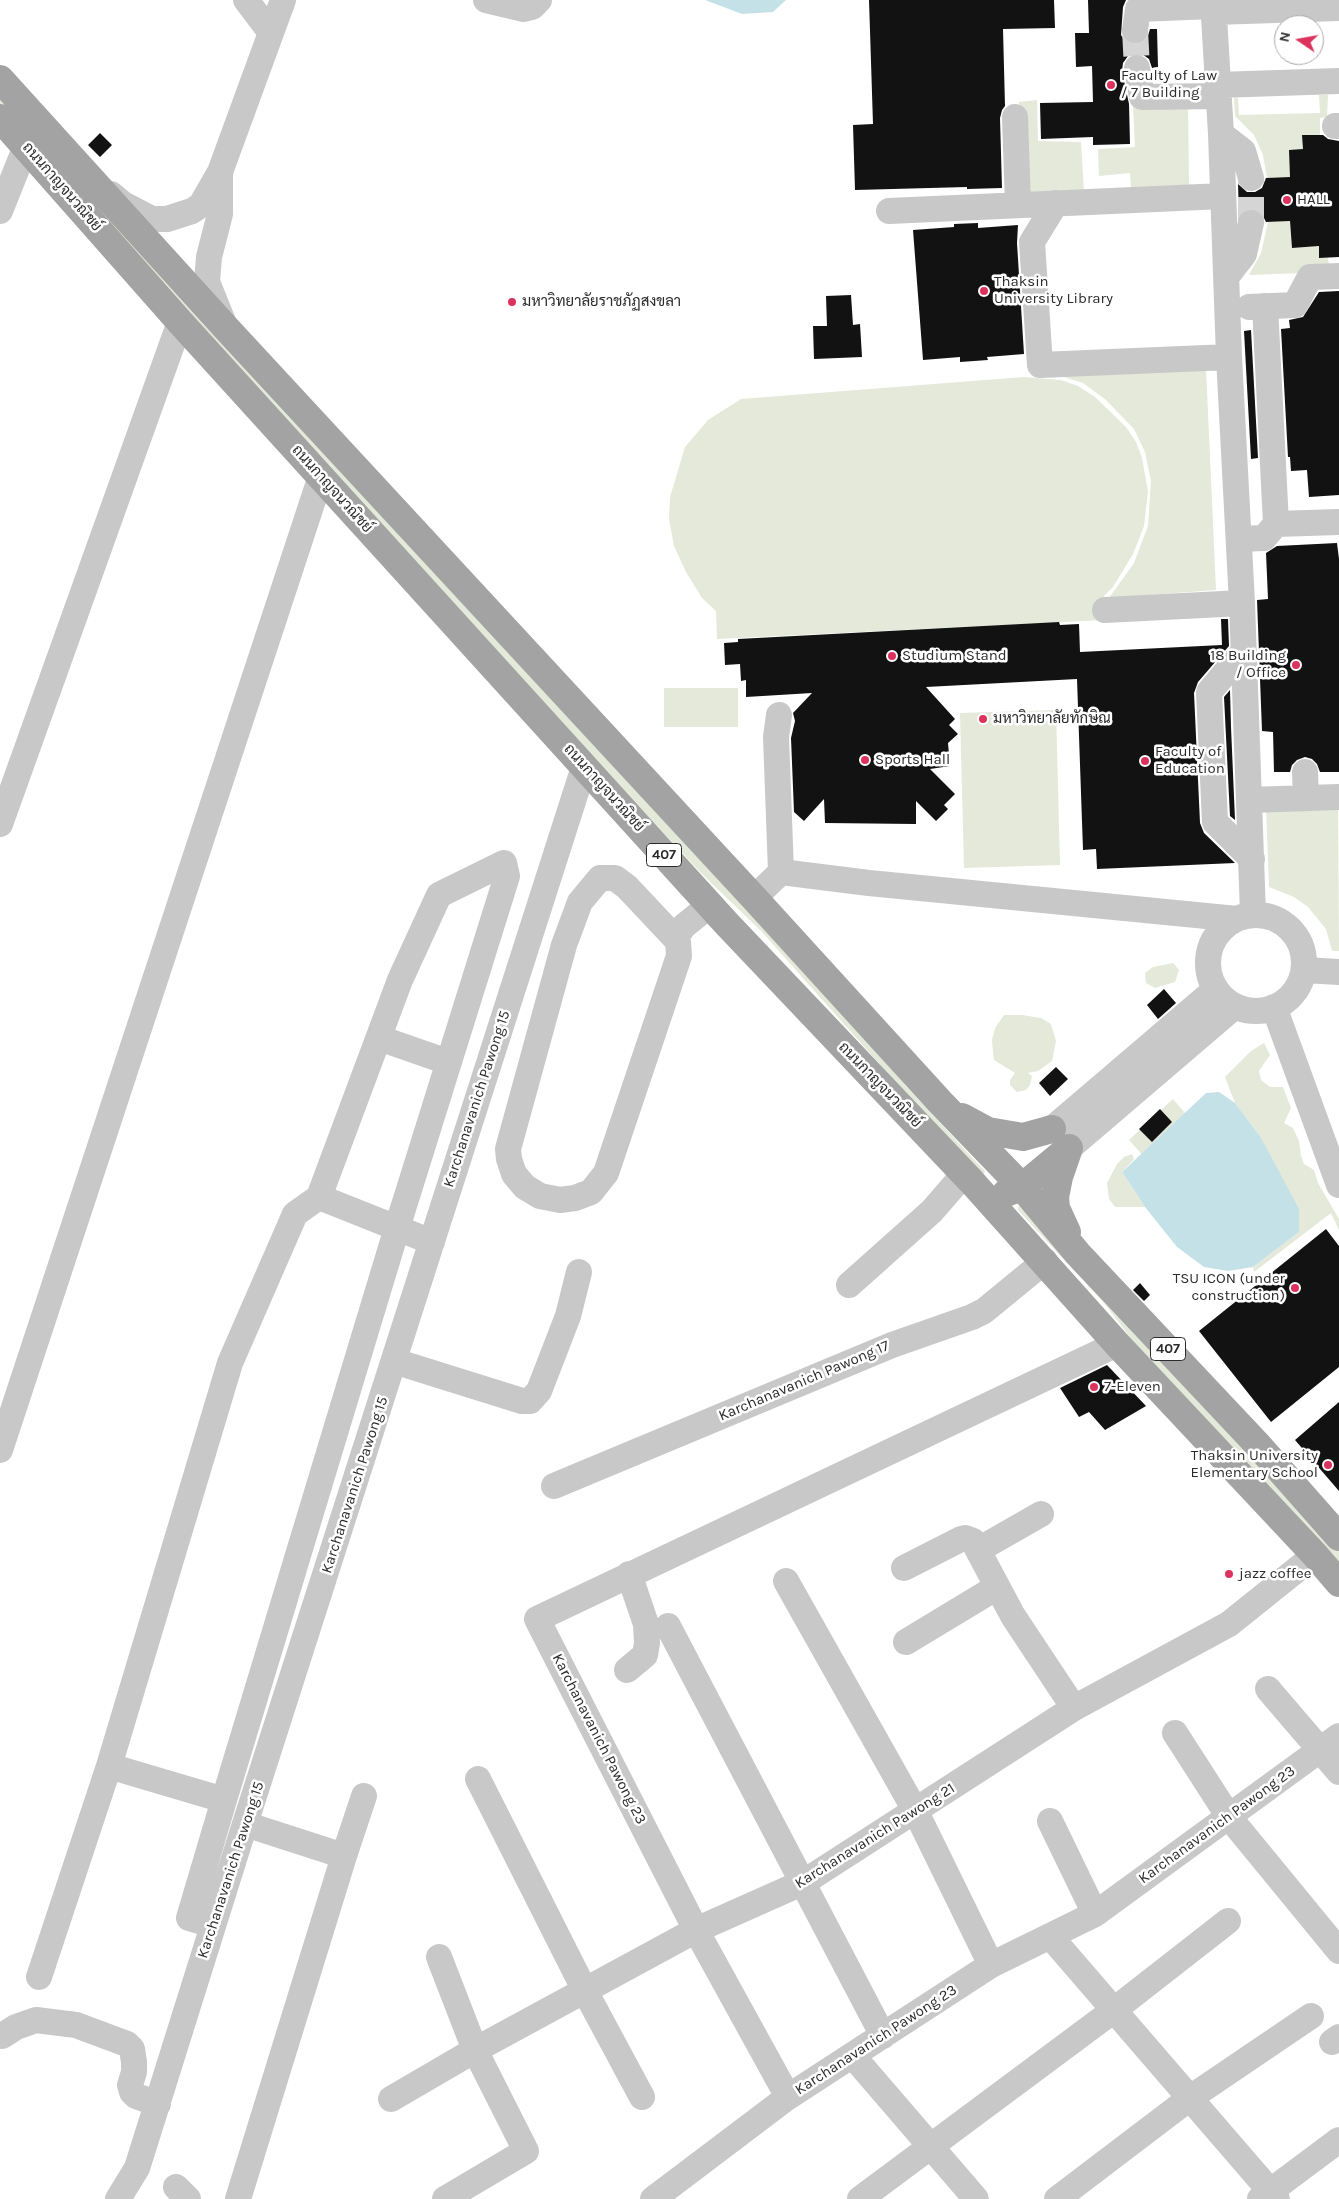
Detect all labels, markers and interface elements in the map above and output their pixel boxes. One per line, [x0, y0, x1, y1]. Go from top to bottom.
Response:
north arrow [1274, 15, 1324, 65]
text: N [1275, 30, 1294, 44]
place label: Faculty of Law / 7 Building [1121, 67, 1217, 102]
marker: Faculty of Law / 7 Building [1105, 79, 1117, 91]
street label: ถนนกาญจนวณิชย์ [19, 139, 105, 235]
place label: HALL [1297, 191, 1330, 209]
marker: HALL [1281, 194, 1293, 206]
place label: Thaksin University Library [994, 273, 1113, 308]
marker: Thaksin University Library [978, 285, 990, 297]
place label: มหาวิทยาลัยราชภัฏสงขลา [522, 293, 681, 311]
marker: มหาวิทยาลัยราชภัฏสงขลา [506, 296, 518, 308]
street label: ถนนกาญจนวณิชย์ [288, 441, 376, 537]
place label: Studium Stand [902, 647, 1007, 665]
place label: 18 Building / Office [1210, 647, 1286, 682]
marker: Studium Stand [886, 650, 898, 662]
marker: 18 Building / Office [1290, 659, 1302, 671]
place label: มหาวิทยาลัยทักษิณ [993, 710, 1111, 728]
marker: มหาวิทยาลัยทักษิณ [977, 713, 989, 725]
street label: ถนนกาญจนวณิชย์ [560, 740, 648, 836]
place label: Faculty of Education [1155, 743, 1225, 778]
place label: Sports Hall [875, 751, 950, 769]
marker: Sports Hall [859, 754, 871, 766]
marker: Faculty of Education [1139, 755, 1151, 767]
road number: 407 [646, 844, 682, 866]
street label: Karchanavanich Pawong 15 [440, 1008, 514, 1190]
street label: ถนนกาญจนวณิชย์ [835, 1039, 925, 1131]
place label: TSU ICON (under construction) [1173, 1270, 1285, 1305]
marker: TSU ICON (under construction) [1289, 1282, 1301, 1294]
street label: Karchanavanich Pawong 17 [716, 1337, 892, 1425]
road number: 407 [1150, 1338, 1186, 1360]
place label: 7-Eleven [1104, 1378, 1161, 1396]
marker: 7-Eleven [1088, 1381, 1100, 1393]
street label: Karchanavanich Pawong 15 [318, 1394, 392, 1576]
place label: Thaksin University Elementary School [1191, 1447, 1318, 1482]
marker: Thaksin University Elementary School [1322, 1459, 1334, 1471]
place label: jazz coffee [1239, 1565, 1311, 1583]
marker: jazz coffee [1223, 1568, 1235, 1580]
street label: Karchanavanich Pawong 23 [548, 1651, 650, 1827]
street label: Karchanavanich Pawong 23 [1135, 1762, 1299, 1888]
street label: Karchanavanich Pawong 15 [194, 1779, 268, 1961]
street label: Karchanavanich Pawong 21 [792, 1779, 958, 1893]
street label: Karchanavanich Pawong 23 [792, 1981, 960, 2099]

